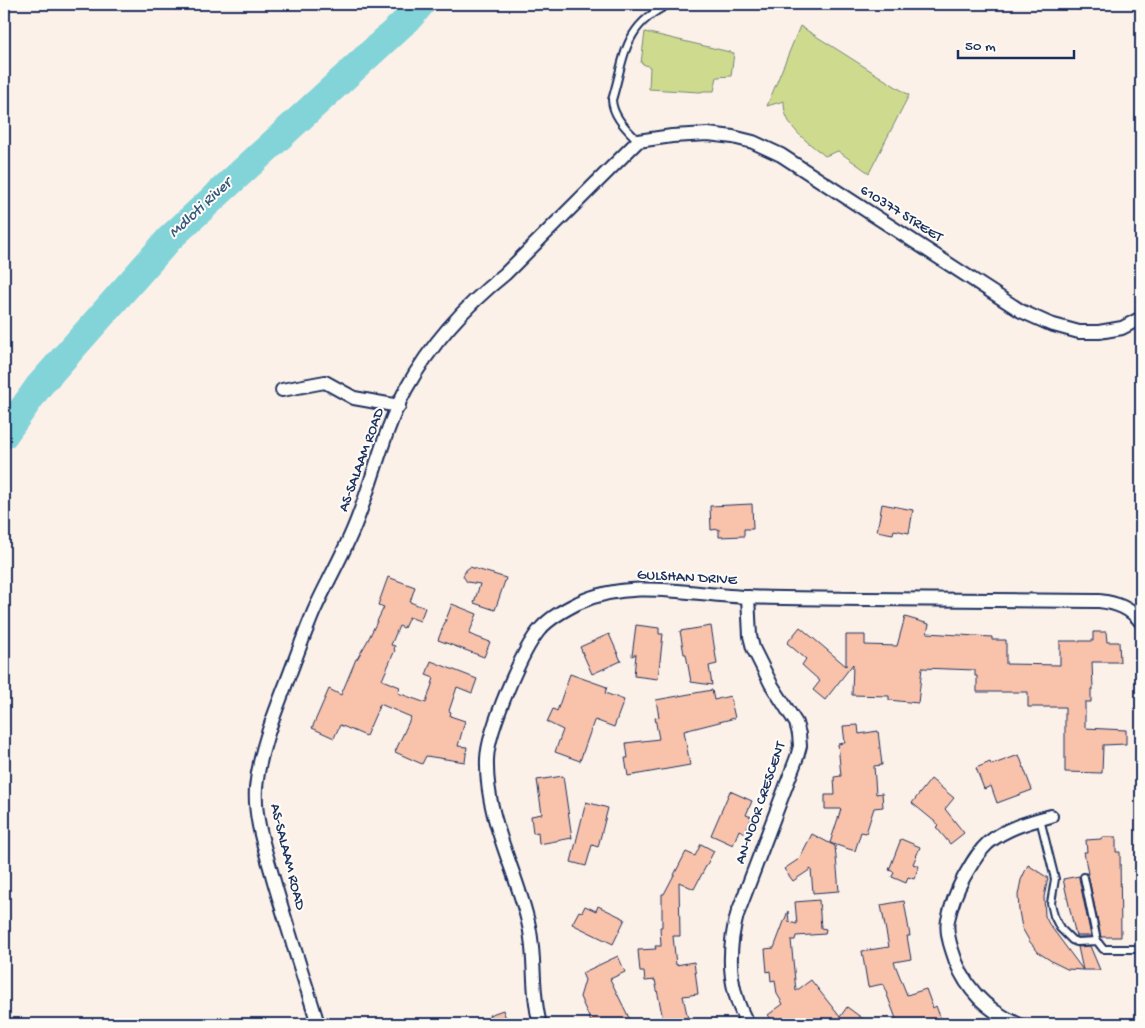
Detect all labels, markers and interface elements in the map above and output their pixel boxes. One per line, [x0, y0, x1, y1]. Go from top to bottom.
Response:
scale bar [958, 28, 1074, 60]
text: 50 m [965, 38, 996, 56]
water label: Mdloti River [166, 173, 239, 243]
street label: 610377 STREET [856, 181, 947, 247]
street label: AS-SALAAM ROAD [335, 406, 389, 514]
street label: GULSHAN DRIVE [636, 566, 738, 590]
street label: AN-NOOR CRESCENT [732, 738, 791, 866]
street label: AS-SALAAM ROAD [265, 802, 309, 912]

